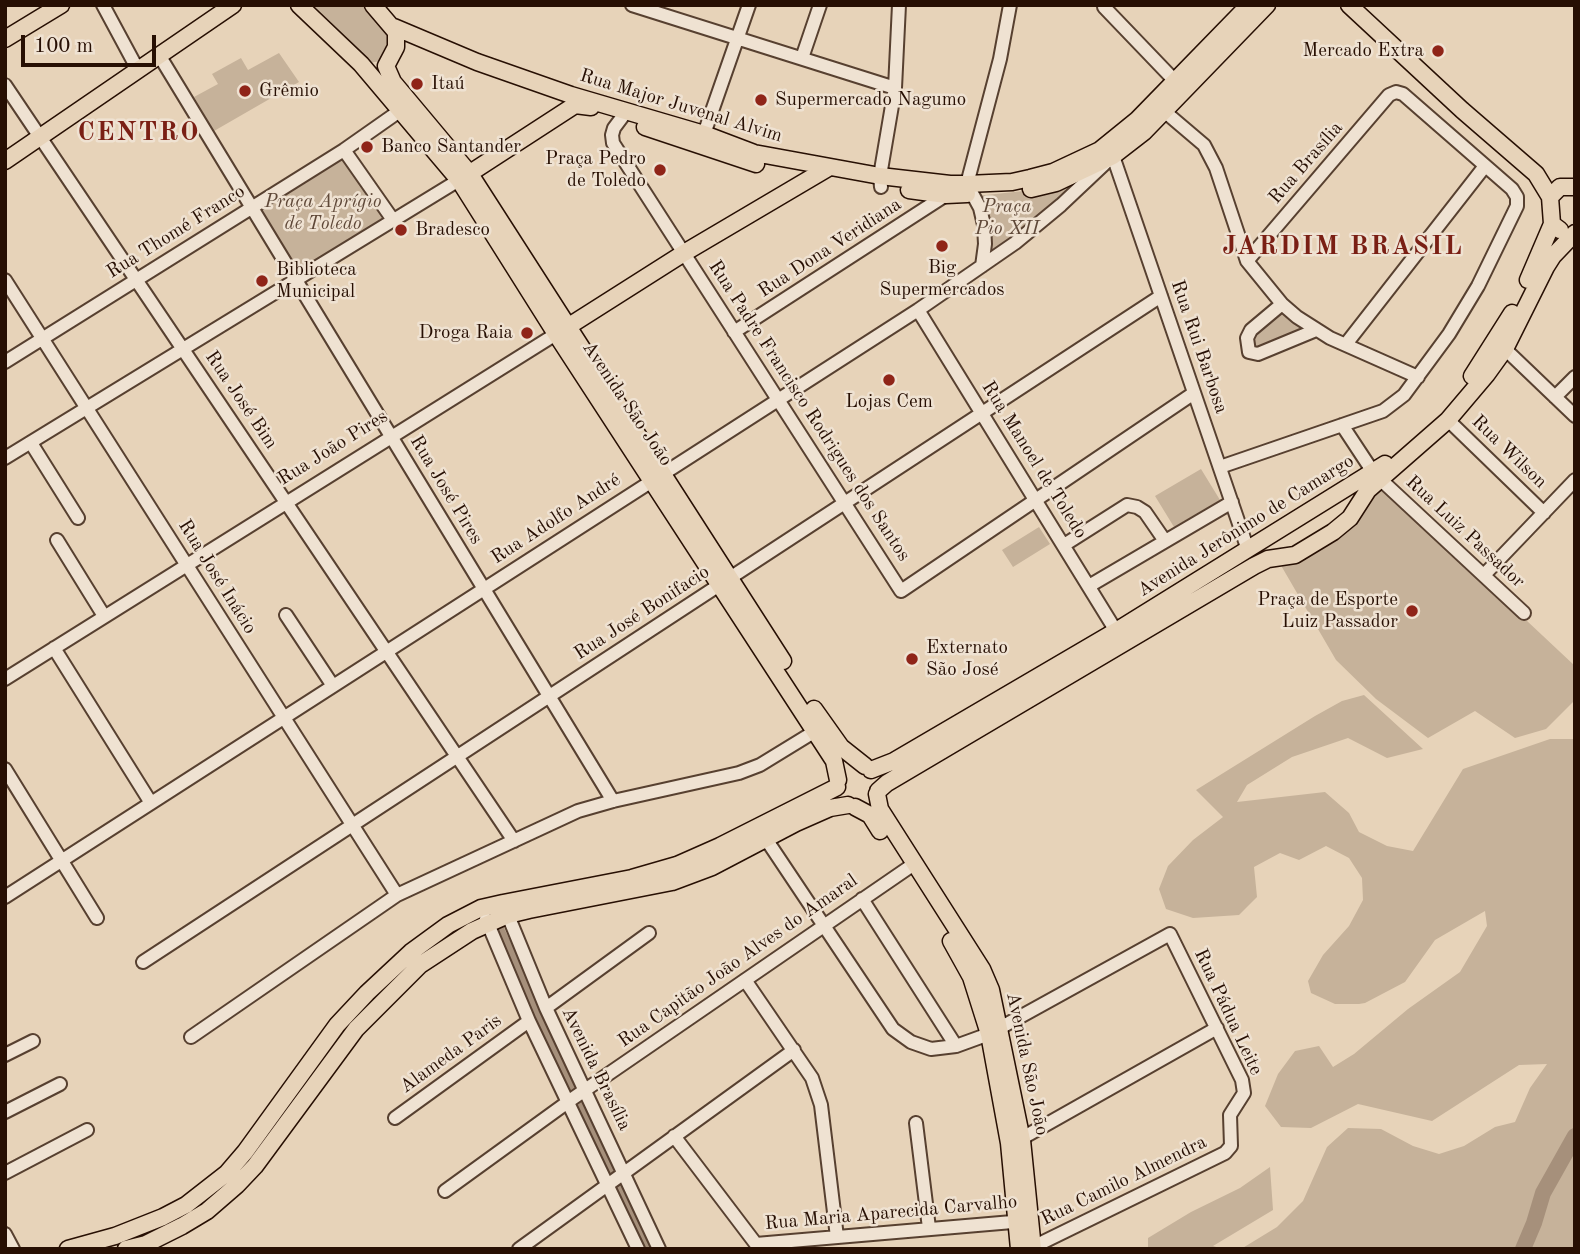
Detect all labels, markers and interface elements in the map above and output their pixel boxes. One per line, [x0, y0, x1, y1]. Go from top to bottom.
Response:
scale bar [24, 21, 159, 65]
text: 100 m [34, 36, 93, 57]
place label: Mercado Extra [1302, 40, 1424, 62]
marker: Mercado Extra [1430, 43, 1446, 59]
street label: Rua Major Juvenal Alvim [577, 64, 785, 148]
place label: Itaú [431, 73, 465, 95]
marker: Itaú [409, 76, 425, 92]
place label: Grêmio [259, 80, 319, 102]
marker: Grêmio [237, 83, 253, 99]
place label: Supermercado Nagumo [775, 89, 966, 111]
marker: Supermercado Nagumo [753, 92, 769, 108]
district label: CENTRO [78, 117, 200, 149]
street label: Rua Brasília [1264, 117, 1348, 209]
place label: Banco Santander [381, 136, 521, 158]
marker: Banco Santander [359, 139, 375, 155]
place label: Praça Pedro de Toledo [545, 148, 646, 192]
marker: Praça Pedro de Toledo [652, 162, 668, 178]
street label: Rua Thomé Franco [103, 180, 249, 284]
park label: Praça Aprígio de Toledo [264, 191, 382, 235]
street label: Rua Dona Veridiana [754, 193, 906, 303]
park label: Praça Pio XII [975, 196, 1039, 240]
place label: Bradesco [415, 219, 490, 241]
marker: Bradesco [393, 222, 409, 238]
district label: JARDIM BRASIL [1224, 231, 1462, 263]
marker: Big Supermercados [934, 238, 950, 254]
street label: Rua Padre Francisco Rodrigues dos Santos [703, 256, 915, 566]
place label: Big Supermercados [879, 257, 1005, 301]
place label: Biblioteca Municipal [276, 259, 357, 303]
marker: Biblioteca Municipal [254, 273, 270, 289]
street label: Rua Rui Barbosa [1165, 277, 1233, 417]
place label: Droga Raia [418, 322, 513, 344]
marker: Droga Raia [519, 325, 535, 341]
street label: Avenida São João [577, 337, 677, 471]
street label: Rua José Bim [200, 346, 282, 454]
marker: Lojas Cem [881, 372, 897, 388]
street label: Rua Manoel de Toledo [976, 377, 1092, 543]
place label: Lojas Cem [845, 391, 933, 413]
street label: Rua João Pires [274, 405, 392, 491]
street label: Rua Wilson [1467, 410, 1551, 494]
street label: Rua José Pires [404, 431, 488, 549]
street label: Avenida Jerônimo de Camargo [1134, 450, 1358, 602]
street label: Rua Adolfo André [487, 469, 625, 569]
street label: Rua Luiz Passador [1401, 471, 1529, 593]
street label: Rua José Inácio [173, 516, 261, 638]
street label: Rua José Bonifacio [570, 561, 714, 665]
place label: Praça de Esporte Luiz Passador [1257, 589, 1398, 633]
marker: Praça de Esporte Luiz Passador [1404, 603, 1420, 619]
place label: Externato São José [926, 637, 1008, 681]
marker: Externato São José [904, 651, 920, 667]
street label: Rua Capitão João Alves do Amaral [614, 869, 862, 1053]
street label: Rua Pádua Leite [1189, 945, 1267, 1079]
street label: Avenida São João [1001, 990, 1053, 1138]
street label: Avenida Brasília [556, 1004, 636, 1134]
street label: Alameda Paris [396, 1009, 506, 1099]
street label: Rua Camilo Almendra [1037, 1131, 1211, 1231]
street label: Rua Maria Aparecida Carvalho [764, 1191, 1018, 1235]

